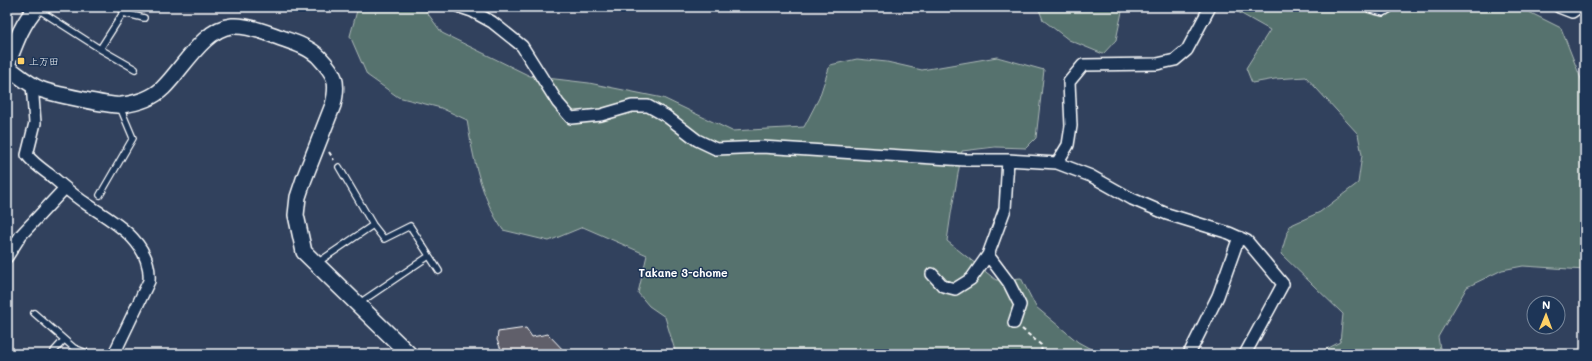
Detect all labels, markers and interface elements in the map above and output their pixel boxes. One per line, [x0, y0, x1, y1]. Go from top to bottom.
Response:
place label: 上万田 [29, 54, 59, 68]
marker: 上万田 [16, 56, 26, 66]
district label: Takane 3-chome [639, 265, 728, 280]
north arrow [1526, 295, 1566, 335]
text: N [1542, 297, 1550, 312]

